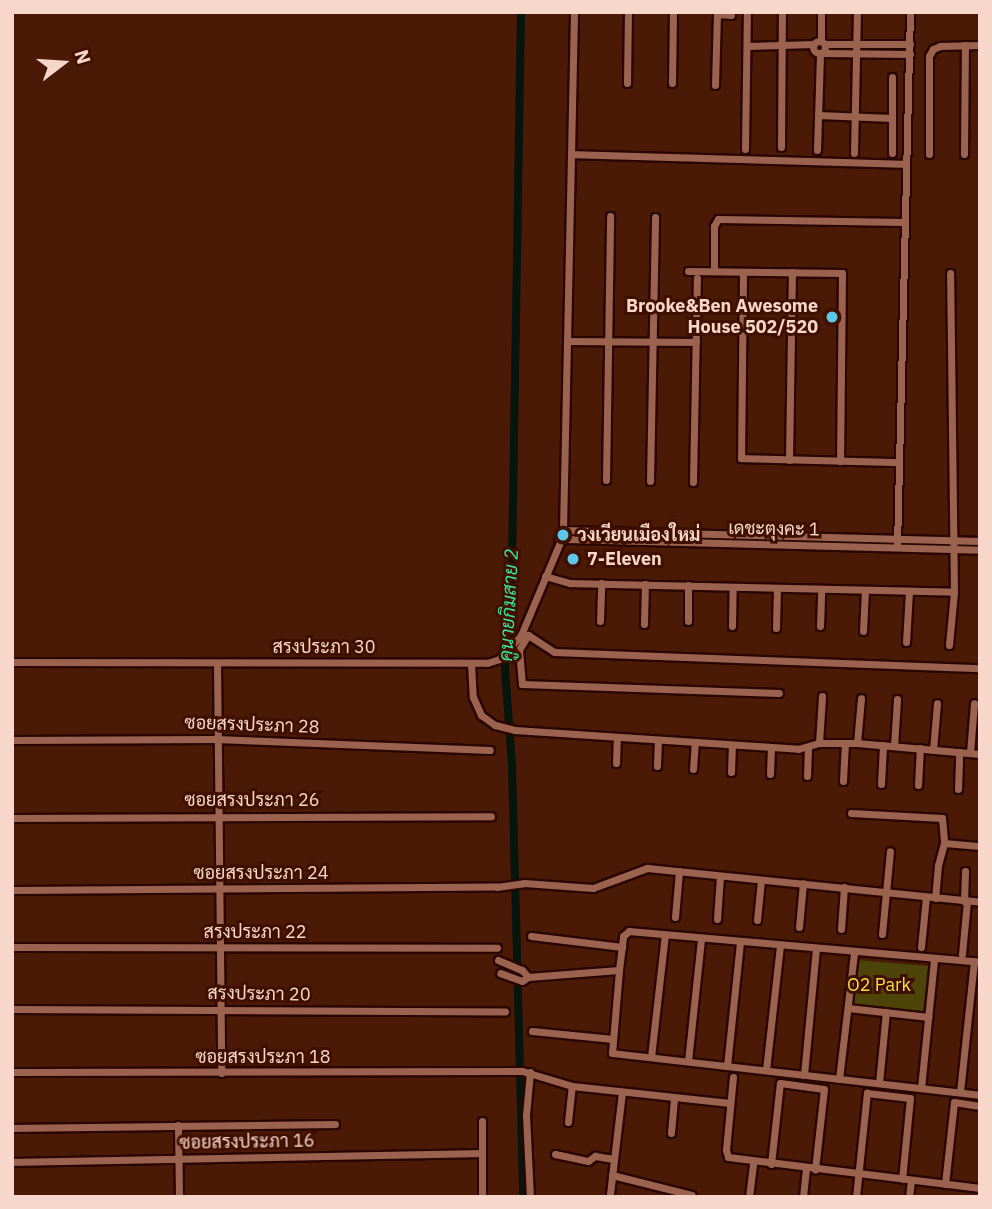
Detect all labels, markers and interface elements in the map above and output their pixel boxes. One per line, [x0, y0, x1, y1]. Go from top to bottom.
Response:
north arrow [28, 28, 98, 98]
text: N [70, 47, 97, 67]
place label: Brooke&Ben Awesome House 502/520 [626, 296, 818, 338]
marker: Brooke&Ben Awesome House 502/520 [824, 309, 840, 325]
street label: เดชะตุงคะ 1 [728, 517, 820, 541]
place label: วงเวียนเมืองใหม่ [577, 524, 700, 546]
marker: วงเวียนเมืองใหม่ [555, 527, 571, 543]
water label: คูนายกิมสาย 2 [495, 548, 523, 662]
place label: 7-Eleven [587, 548, 662, 570]
marker: 7-Eleven [565, 551, 581, 567]
street label: สรงประภา 30 [272, 636, 376, 658]
street label: ซอยสรงประภา 28 [184, 712, 320, 738]
street label: ซอยสรงประภา 26 [184, 789, 320, 811]
street label: ซอยสรงประภา 24 [193, 862, 329, 884]
street label: สรงประภา 22 [203, 921, 307, 943]
park label: O2 Park [847, 974, 911, 996]
street label: สรงประภา 20 [207, 982, 311, 1006]
street label: ซอยสรงประภา 18 [195, 1046, 331, 1068]
street label: ซอยสรงประภา 16 [179, 1130, 315, 1154]

